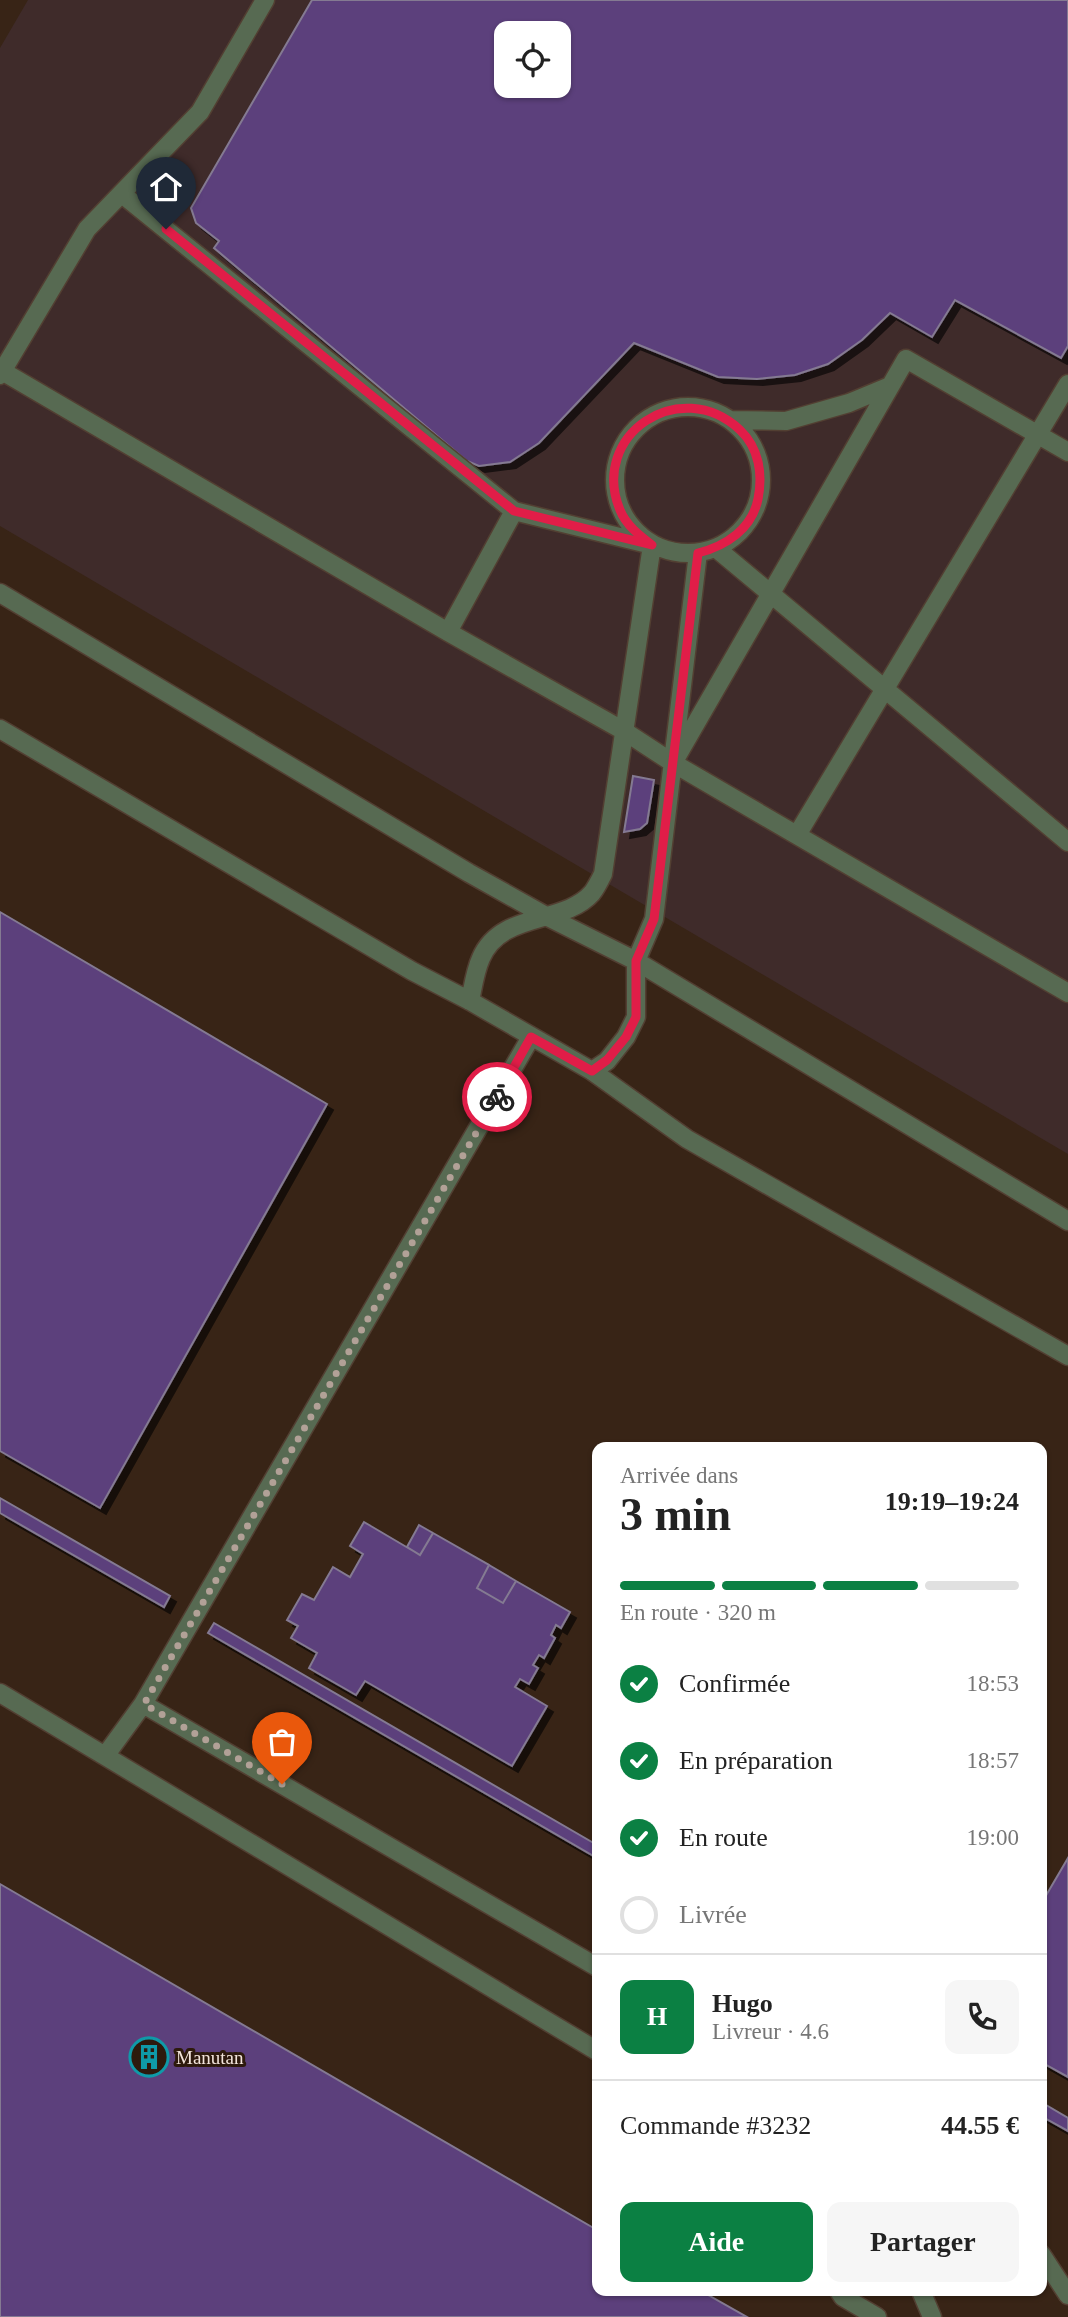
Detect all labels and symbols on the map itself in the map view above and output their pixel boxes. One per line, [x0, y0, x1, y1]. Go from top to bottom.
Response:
pin [136, 157, 196, 229]
courier [462, 1062, 532, 1132]
pin [252, 1712, 312, 1784]
building icon: Manutan [128, 2036, 170, 2078]
place label: Manutan [176, 2047, 244, 2068]

